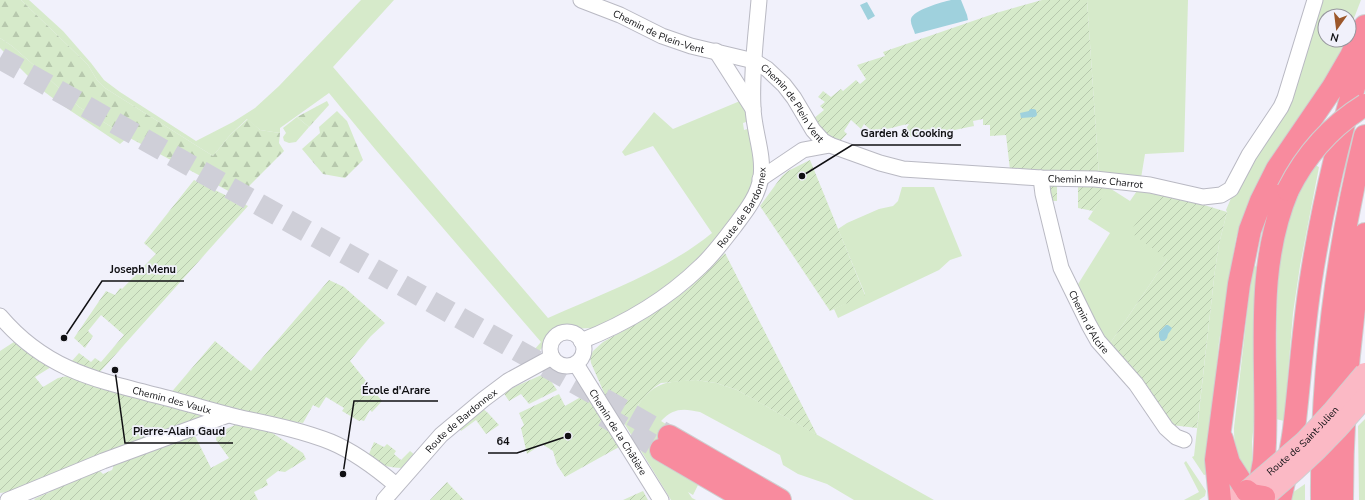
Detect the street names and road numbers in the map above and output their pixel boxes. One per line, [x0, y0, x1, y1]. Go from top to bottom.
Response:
street label: Chemin de Plein-Vent [611, 7, 706, 57]
street label: Chemin de Plein Vent [758, 61, 827, 146]
street label: Route de Bardonnex [714, 166, 770, 251]
street label: Chemin Marc Charrot [1048, 172, 1144, 192]
street label: Chemin d'Alcire [1065, 288, 1112, 357]
street label: Chemin des Vaulx [131, 383, 213, 418]
street label: Route de Bardonnex [422, 385, 501, 456]
street label: Chemin de la Châtière [585, 387, 650, 478]
street label: Route de Saint-Julien [1264, 403, 1342, 479]

